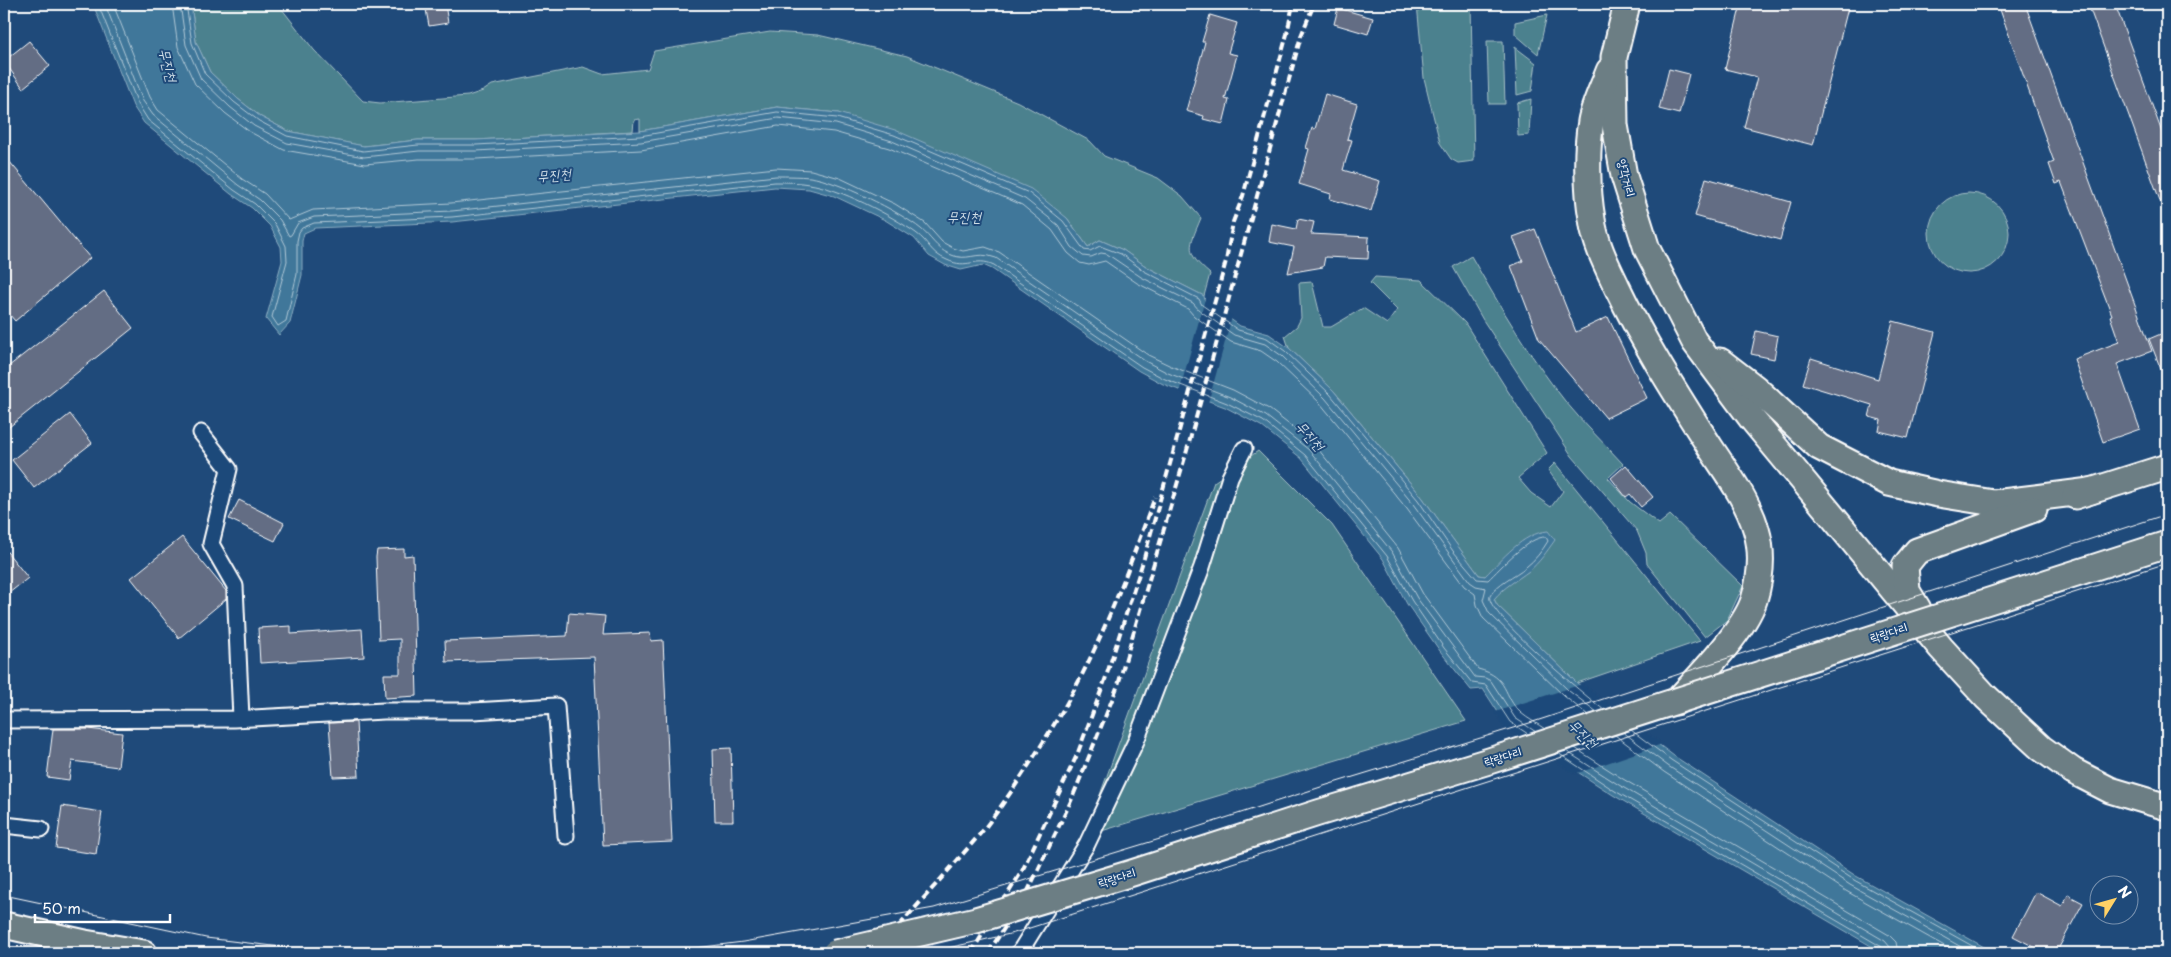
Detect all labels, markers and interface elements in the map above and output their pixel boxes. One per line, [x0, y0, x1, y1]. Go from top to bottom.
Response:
water label: 무진천 [154, 46, 183, 85]
street label: 양각거리 [1614, 157, 1640, 199]
water label: 무진천 [536, 162, 573, 186]
water label: 무진천 [947, 206, 983, 227]
water label: 무진천 [1291, 416, 1331, 457]
street label: 락랑다리 [1868, 618, 1910, 647]
water label: 무진천 [1564, 714, 1604, 754]
street label: 락랑다리 [1482, 742, 1524, 770]
street label: 락랑다리 [1096, 863, 1138, 891]
north arrow [2088, 874, 2138, 924]
text: N [2113, 881, 2137, 903]
scale bar [35, 892, 170, 924]
text: 50 m [42, 896, 81, 919]

